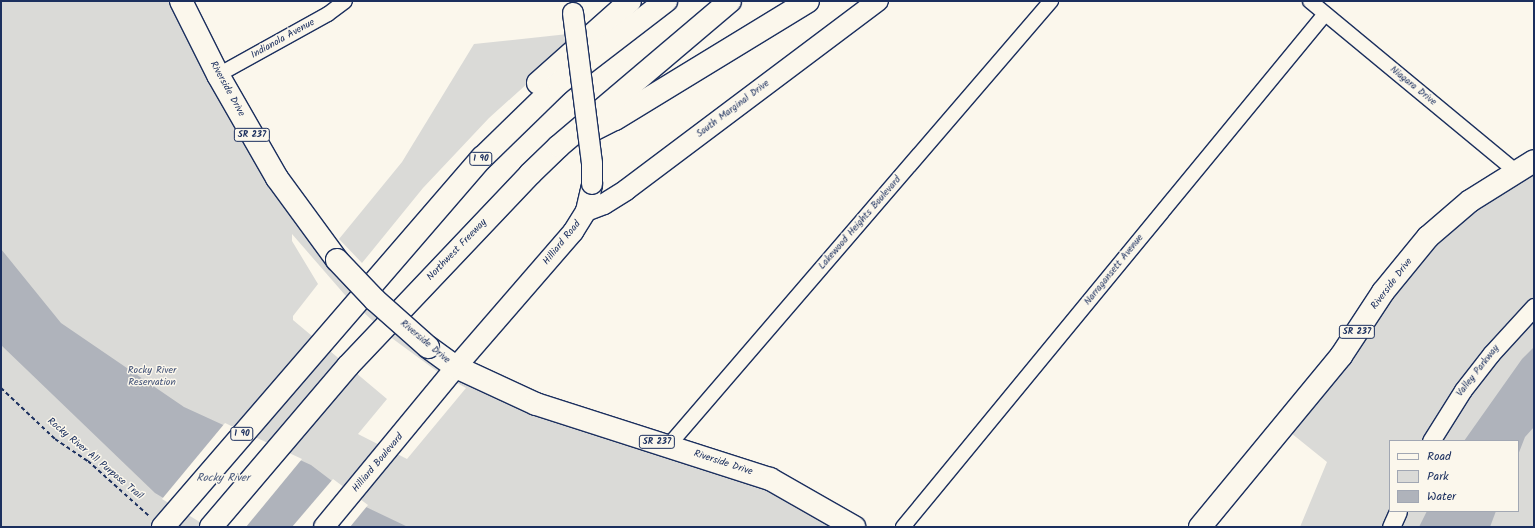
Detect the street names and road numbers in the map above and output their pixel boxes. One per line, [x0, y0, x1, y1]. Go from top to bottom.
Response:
street label: Indianola Avenue [249, 17, 317, 61]
street label: Riverside Drive [207, 59, 247, 119]
street label: Niagara Drive [1387, 64, 1439, 108]
street label: South Marginal Drive [694, 78, 772, 140]
road number: SR 237 [233, 128, 271, 142]
road number: I 90 [469, 152, 493, 166]
street label: Lakewood Heights Boulevard [816, 174, 904, 272]
street label: Northwest Freeway [425, 217, 489, 283]
street label: Hilliard Road [541, 218, 583, 268]
street label: Narragansett Avenue [1082, 232, 1146, 308]
street label: Riverside Drive [1369, 256, 1415, 312]
street label: Riverside Drive [398, 318, 452, 366]
road number: SR 237 [1338, 325, 1376, 339]
street label: Valley Parkway [1454, 343, 1502, 399]
street label: Rocky River All Purpose Trail [45, 415, 145, 503]
road number: I 90 [230, 427, 254, 441]
street label: Hilliard Boulevard [350, 431, 406, 495]
road number: SR 237 [638, 435, 676, 449]
street label: Riverside Drive [692, 448, 754, 478]

